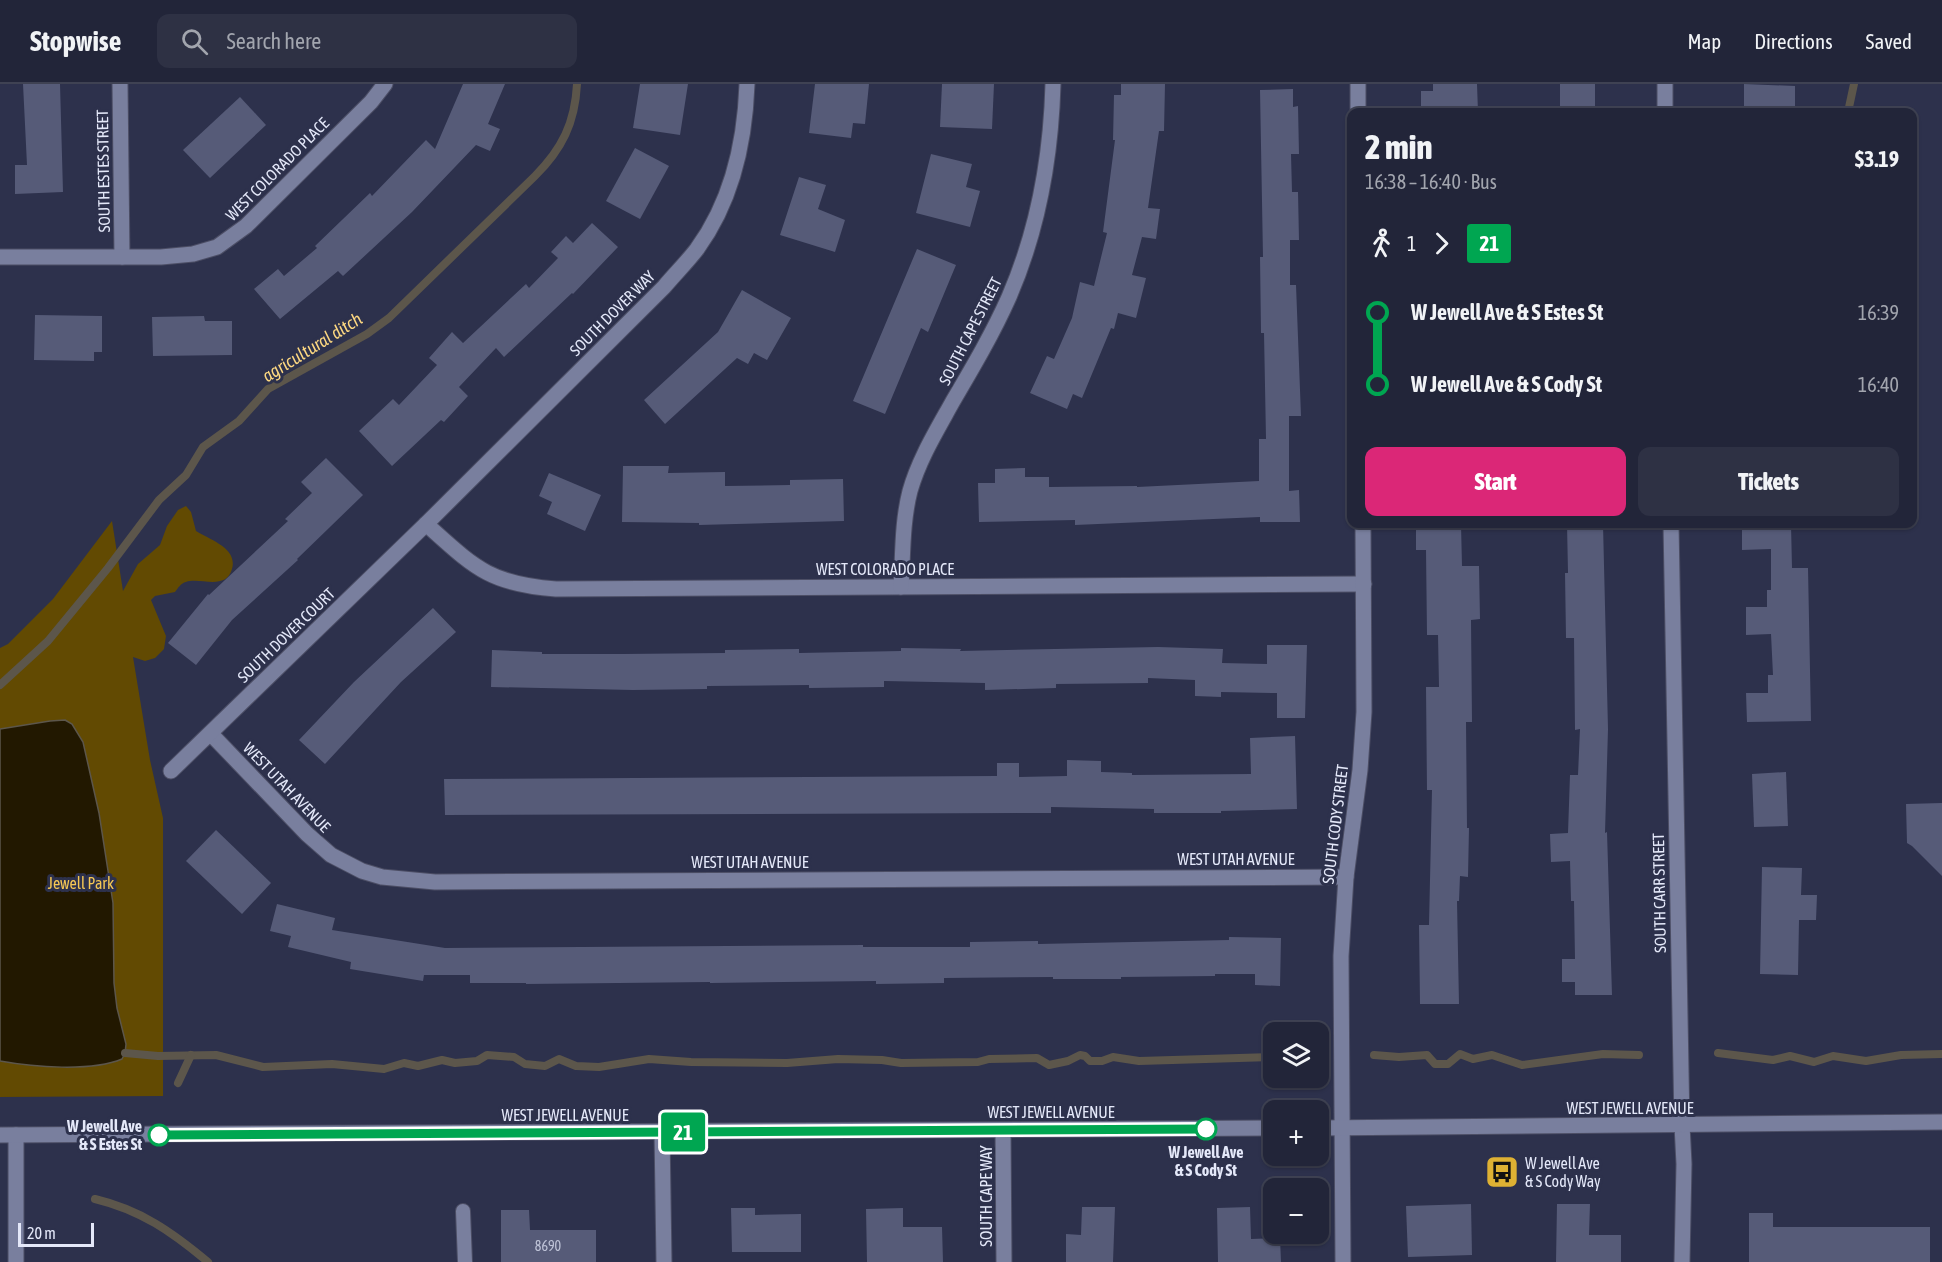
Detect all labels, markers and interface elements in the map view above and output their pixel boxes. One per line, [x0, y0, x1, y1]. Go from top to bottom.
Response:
search box [157, 14, 577, 68]
text: Stopwise [30, 25, 121, 57]
icon: search [178, 25, 211, 58]
text: Search here [226, 28, 321, 54]
text: Map [1687, 29, 1721, 53]
text: Directions [1754, 29, 1833, 53]
text: Saved [1866, 29, 1912, 53]
street label: SOUTH ESTES STREET [93, 109, 113, 233]
street label: WEST COLORADO PLACE [222, 114, 332, 224]
text: 2 min [1365, 128, 1432, 166]
text: $3.19 [1855, 146, 1899, 172]
text: 16:38 – 16:40 · Bus [1365, 170, 1497, 193]
icon: walk [1365, 227, 1398, 260]
icon: forward [1425, 227, 1458, 260]
text: 21 [1479, 231, 1499, 255]
text: 1 [1407, 232, 1416, 255]
street label: SOUTH DOVER WAY [566, 266, 659, 359]
street label: SOUTH CAPE STREET [935, 274, 1005, 388]
text: W Jewell Ave & S Estes St [1411, 299, 1603, 325]
text: 16:39 [1858, 301, 1899, 324]
water label: agricultural ditch [258, 308, 366, 386]
text: W Jewell Ave & S Cody St [1411, 371, 1602, 397]
text: 16:40 [1858, 373, 1899, 396]
button: Start [1365, 447, 1626, 516]
button: Tickets [1638, 447, 1899, 516]
street label: WEST COLORADO PLACE [816, 560, 954, 578]
street label: SOUTH DOVER COURT [234, 584, 338, 686]
street label: WEST UTAH AVENUE [240, 739, 334, 836]
street label: SOUTH CODY STREET [1319, 763, 1351, 885]
street label: SOUTH CARR STREET [1649, 833, 1669, 953]
street label: WEST UTAH AVENUE [1177, 850, 1295, 868]
street label: WEST UTAH AVENUE [691, 853, 809, 871]
park label: Jewell Park [48, 874, 114, 892]
map controls [1263, 1022, 1329, 1244]
button: layers [1263, 1022, 1329, 1088]
street label: WEST JEWELL AVENUE [1566, 1099, 1694, 1117]
button: + [1263, 1100, 1329, 1166]
street label: WEST JEWELL AVENUE [987, 1103, 1115, 1121]
street label: WEST JEWELL AVENUE [501, 1106, 629, 1124]
line badge: 21 [656, 1112, 710, 1152]
place label: W Jewell Ave & S Estes St [66, 1117, 142, 1153]
marker: W Jewell Ave & S Cody St [1195, 1118, 1217, 1140]
text: 21 [673, 1120, 693, 1144]
marker: W Jewell Ave & S Estes St [148, 1124, 170, 1146]
place label: W Jewell Ave & S Cody St [1168, 1143, 1243, 1179]
street label: SOUTH CAPE WAY [977, 1144, 995, 1247]
bus stop icon: W Jewell Ave & S Cody Way [1484, 1154, 1520, 1190]
place label: W Jewell Ave & S Cody Way [1525, 1154, 1601, 1191]
button: − [1263, 1178, 1329, 1244]
scale bar [18, 1220, 94, 1248]
text: 20 m [27, 1224, 56, 1242]
house number: 8690 [535, 1238, 562, 1254]

